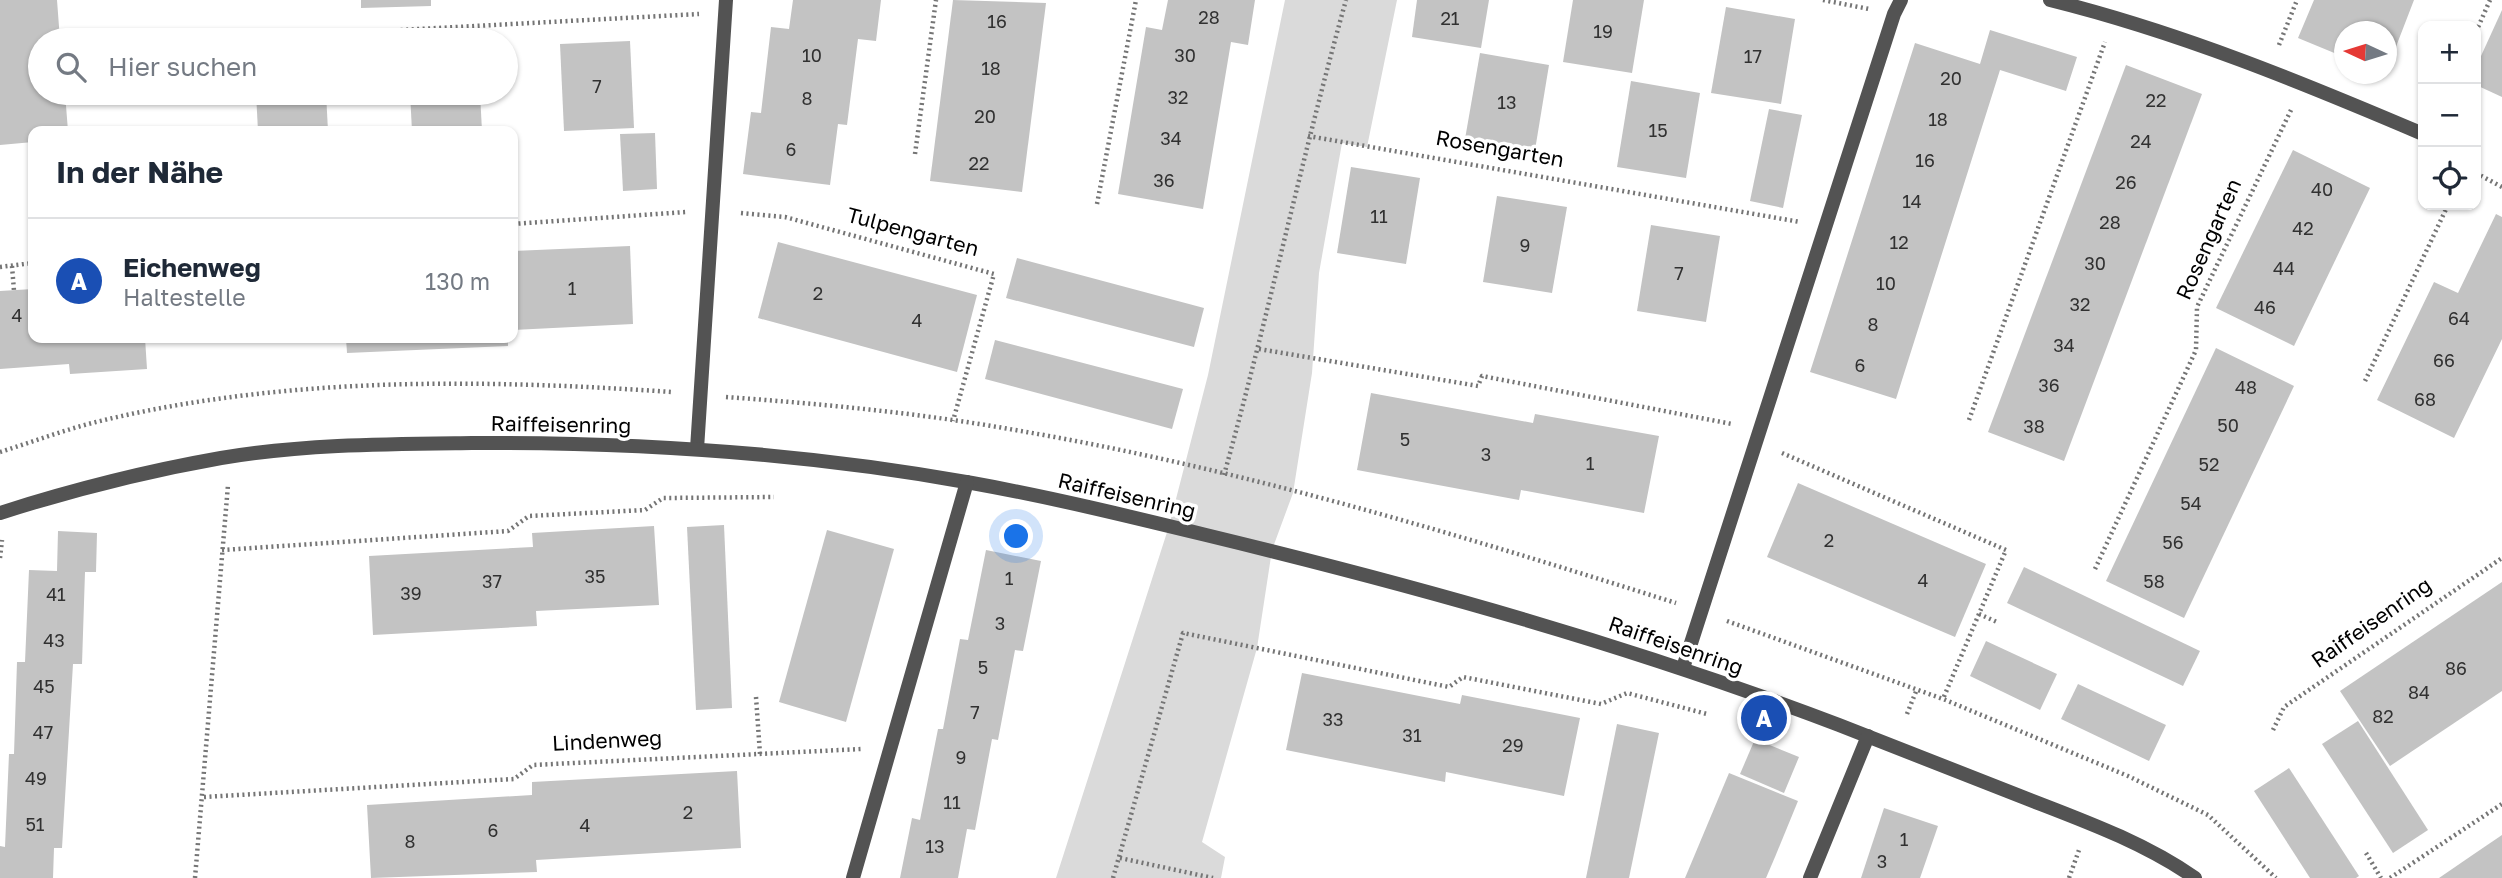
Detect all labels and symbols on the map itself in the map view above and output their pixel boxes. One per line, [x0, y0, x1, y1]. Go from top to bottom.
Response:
house number: 28 [1198, 6, 1220, 28]
house number: 21 [1440, 7, 1460, 29]
house number: 16 [987, 10, 1007, 32]
house number: 19 [1593, 20, 1613, 42]
north arrow [2334, 21, 2397, 84]
house number: 10 [802, 44, 822, 66]
house number: 30 [1174, 44, 1196, 66]
house number: 17 [1744, 45, 1762, 67]
house number: 18 [981, 57, 1001, 79]
house number: 20 [1940, 67, 1962, 89]
house number: 7 [592, 75, 602, 97]
house number: 32 [1168, 86, 1188, 108]
house number: 8 [802, 87, 812, 109]
house number: 22 [2146, 89, 2166, 111]
house number: 13 [1497, 91, 1517, 113]
house number: 20 [974, 105, 996, 127]
house number: 18 [1928, 108, 1948, 130]
house number: 15 [1648, 119, 1668, 141]
street label: Rosengarten [1434, 124, 1566, 172]
house number: 34 [1160, 127, 1182, 149]
house number: 24 [2130, 130, 2152, 152]
house number: 6 [786, 138, 796, 160]
house number: 16 [1915, 149, 1935, 171]
house number: 22 [969, 152, 989, 174]
house number: 36 [1153, 169, 1175, 191]
house number: 26 [2115, 171, 2137, 193]
street label: Rosengarten [2170, 174, 2246, 304]
house number: 40 [2311, 178, 2333, 200]
house number: 14 [1902, 190, 1922, 212]
street label: Tulpengarten [844, 201, 982, 261]
house number: 11 [1370, 205, 1388, 227]
house number: 28 [2099, 211, 2121, 233]
house number: 42 [2292, 217, 2314, 239]
house number: 12 [1889, 231, 1909, 253]
house number: 9 [1520, 234, 1530, 256]
house number: 30 [2084, 252, 2106, 274]
house number: 44 [2273, 257, 2295, 279]
house number: 7 [1674, 262, 1684, 284]
house number: 10 [1876, 272, 1896, 294]
house number: 1 [568, 277, 577, 299]
house number: 2 [813, 282, 823, 304]
house number: 32 [2070, 293, 2090, 315]
house number: 46 [2254, 296, 2276, 318]
house number: 4 [12, 304, 23, 326]
house number: 64 [2448, 307, 2470, 329]
house number: 4 [912, 309, 923, 331]
house number: 8 [1868, 313, 1878, 335]
house number: 34 [2053, 334, 2075, 356]
house number: 66 [2433, 349, 2455, 371]
house number: 6 [1855, 354, 1865, 376]
house number: 36 [2038, 374, 2060, 396]
house number: 48 [2235, 376, 2257, 398]
house number: 68 [2414, 388, 2436, 410]
street label: Raiffeisenring [490, 410, 632, 438]
house number: 50 [2217, 414, 2239, 436]
house number: 38 [2023, 415, 2045, 437]
house number: 5 [1400, 428, 1410, 450]
house number: 3 [1481, 443, 1491, 465]
house number: 1 [1586, 452, 1595, 474]
house number: 52 [2199, 453, 2219, 475]
street label: Raiffeisenring [1056, 467, 1198, 523]
house number: 54 [2180, 492, 2202, 514]
your location [999, 519, 1033, 553]
house number: 2 [1824, 529, 1834, 551]
house number: 56 [2162, 531, 2184, 553]
house number: 35 [585, 565, 605, 587]
house number: 1 [1005, 567, 1014, 589]
house number: 4 [1918, 569, 1929, 591]
house number: 37 [482, 570, 502, 592]
house number: 58 [2143, 570, 2165, 592]
street label: Raiffeisenring [2306, 571, 2436, 673]
house number: 39 [400, 582, 422, 604]
house number: 41 [46, 583, 66, 605]
street label: Raiffeisenring [1605, 610, 1747, 680]
house number: 3 [995, 612, 1005, 634]
house number: 43 [43, 629, 65, 651]
house number: 5 [978, 656, 988, 678]
house number: 86 [2445, 657, 2467, 679]
house number: 45 [33, 675, 55, 697]
house number: 84 [2408, 681, 2430, 703]
pin: A [1741, 692, 1787, 744]
house number: 7 [970, 701, 980, 723]
house number: 82 [2372, 705, 2394, 727]
house number: 33 [1322, 708, 1344, 730]
house number: 47 [33, 721, 53, 743]
street label: Lindenweg [551, 724, 663, 756]
house number: 31 [1402, 724, 1422, 746]
house number: 29 [1502, 734, 1524, 756]
house number: 9 [956, 746, 966, 768]
house number: 49 [25, 767, 47, 789]
house number: 11 [943, 791, 961, 813]
house number: 2 [683, 801, 693, 823]
house number: 51 [25, 813, 45, 835]
house number: 4 [580, 814, 591, 836]
house number: 6 [488, 819, 498, 841]
house number: 1 [1900, 828, 1909, 850]
house number: 8 [405, 830, 415, 852]
house number: 13 [925, 835, 945, 857]
house number: 3 [1877, 850, 1887, 872]

